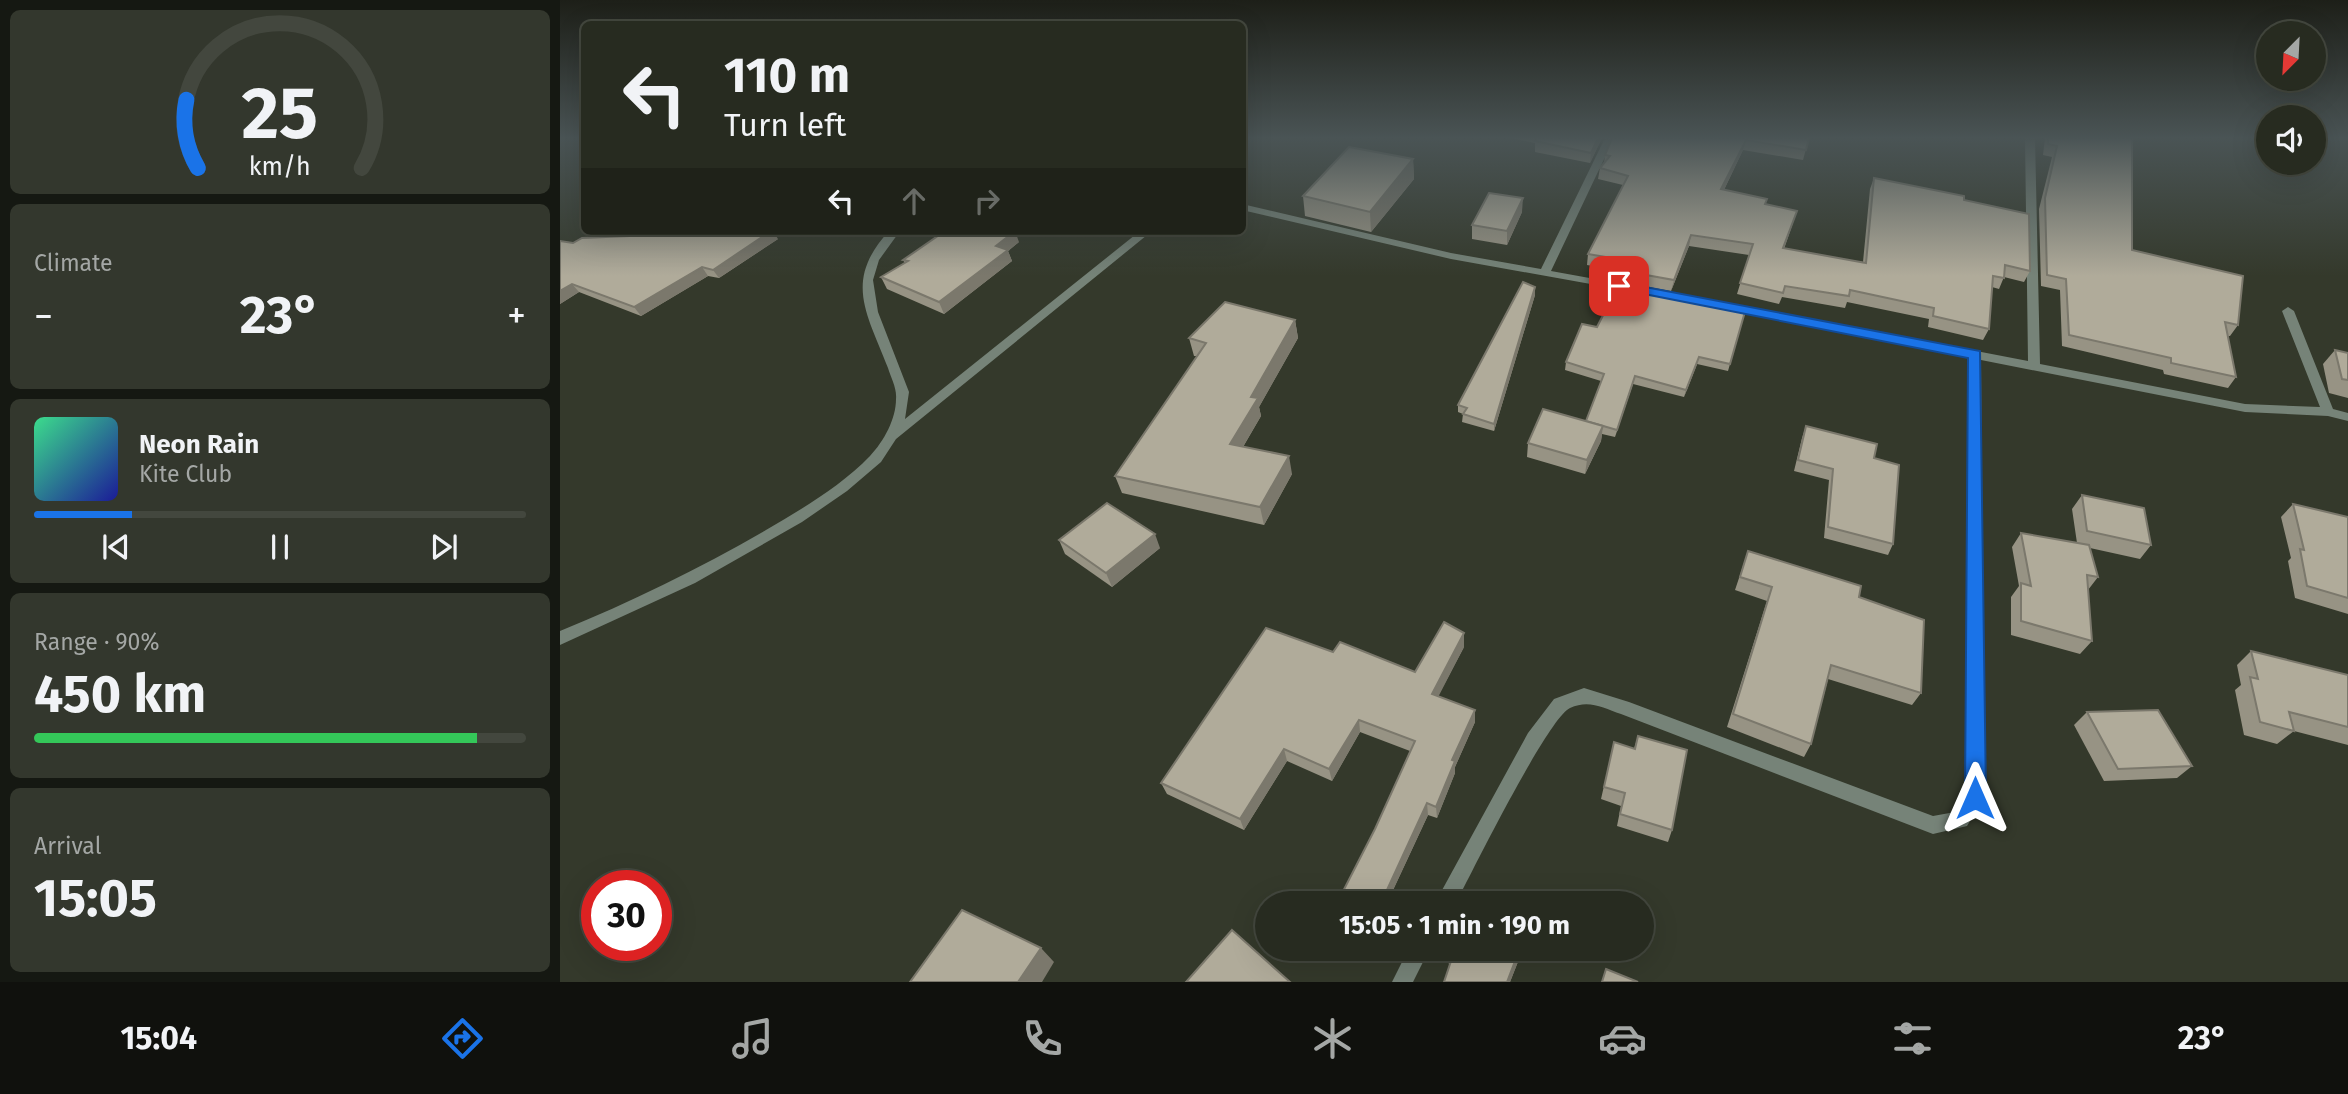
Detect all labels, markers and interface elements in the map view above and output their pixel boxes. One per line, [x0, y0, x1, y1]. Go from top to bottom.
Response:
north arrow [2256, 21, 2326, 91]
map controls [2256, 21, 2326, 175]
text: 110 m [724, 46, 850, 105]
icon: left [609, 49, 700, 140]
text: 25 [242, 71, 318, 158]
button: sound [2256, 105, 2326, 175]
text: Turn left [724, 106, 846, 144]
text: km/h [249, 152, 311, 182]
icon: left [822, 182, 860, 220]
icon: ahead [895, 182, 933, 220]
icon: right [968, 182, 1006, 220]
text: Climate [34, 249, 113, 277]
pin [1589, 256, 1649, 316]
icon: arrive [1600, 267, 1638, 305]
text: 23° [240, 284, 320, 347]
text: − [34, 293, 53, 339]
text: + [507, 293, 526, 339]
text: Neon Rain [139, 429, 259, 460]
text: Kite Club [139, 460, 232, 488]
icon: previous [97, 528, 135, 566]
icon: pause [261, 528, 299, 566]
icon: next [425, 528, 463, 566]
text: Range · 90% [34, 628, 159, 656]
text: 450 km [34, 663, 206, 726]
position arrow [1938, 761, 2012, 835]
text: Arrival [34, 832, 101, 860]
text: 15:05 [34, 867, 157, 930]
speed limit sign: 30 [581, 870, 672, 961]
text: 15:05 · 1 min · 190 m [1339, 910, 1570, 941]
icon: directions [438, 1014, 487, 1063]
icon: music [728, 1014, 777, 1063]
icon: phone [1018, 1014, 1067, 1063]
icon: climate [1308, 1014, 1357, 1063]
icon: car [1598, 1014, 1647, 1063]
icon: filters [1888, 1014, 1937, 1063]
text: 15:04 [120, 1019, 197, 1057]
text: 23° [2178, 1019, 2227, 1057]

